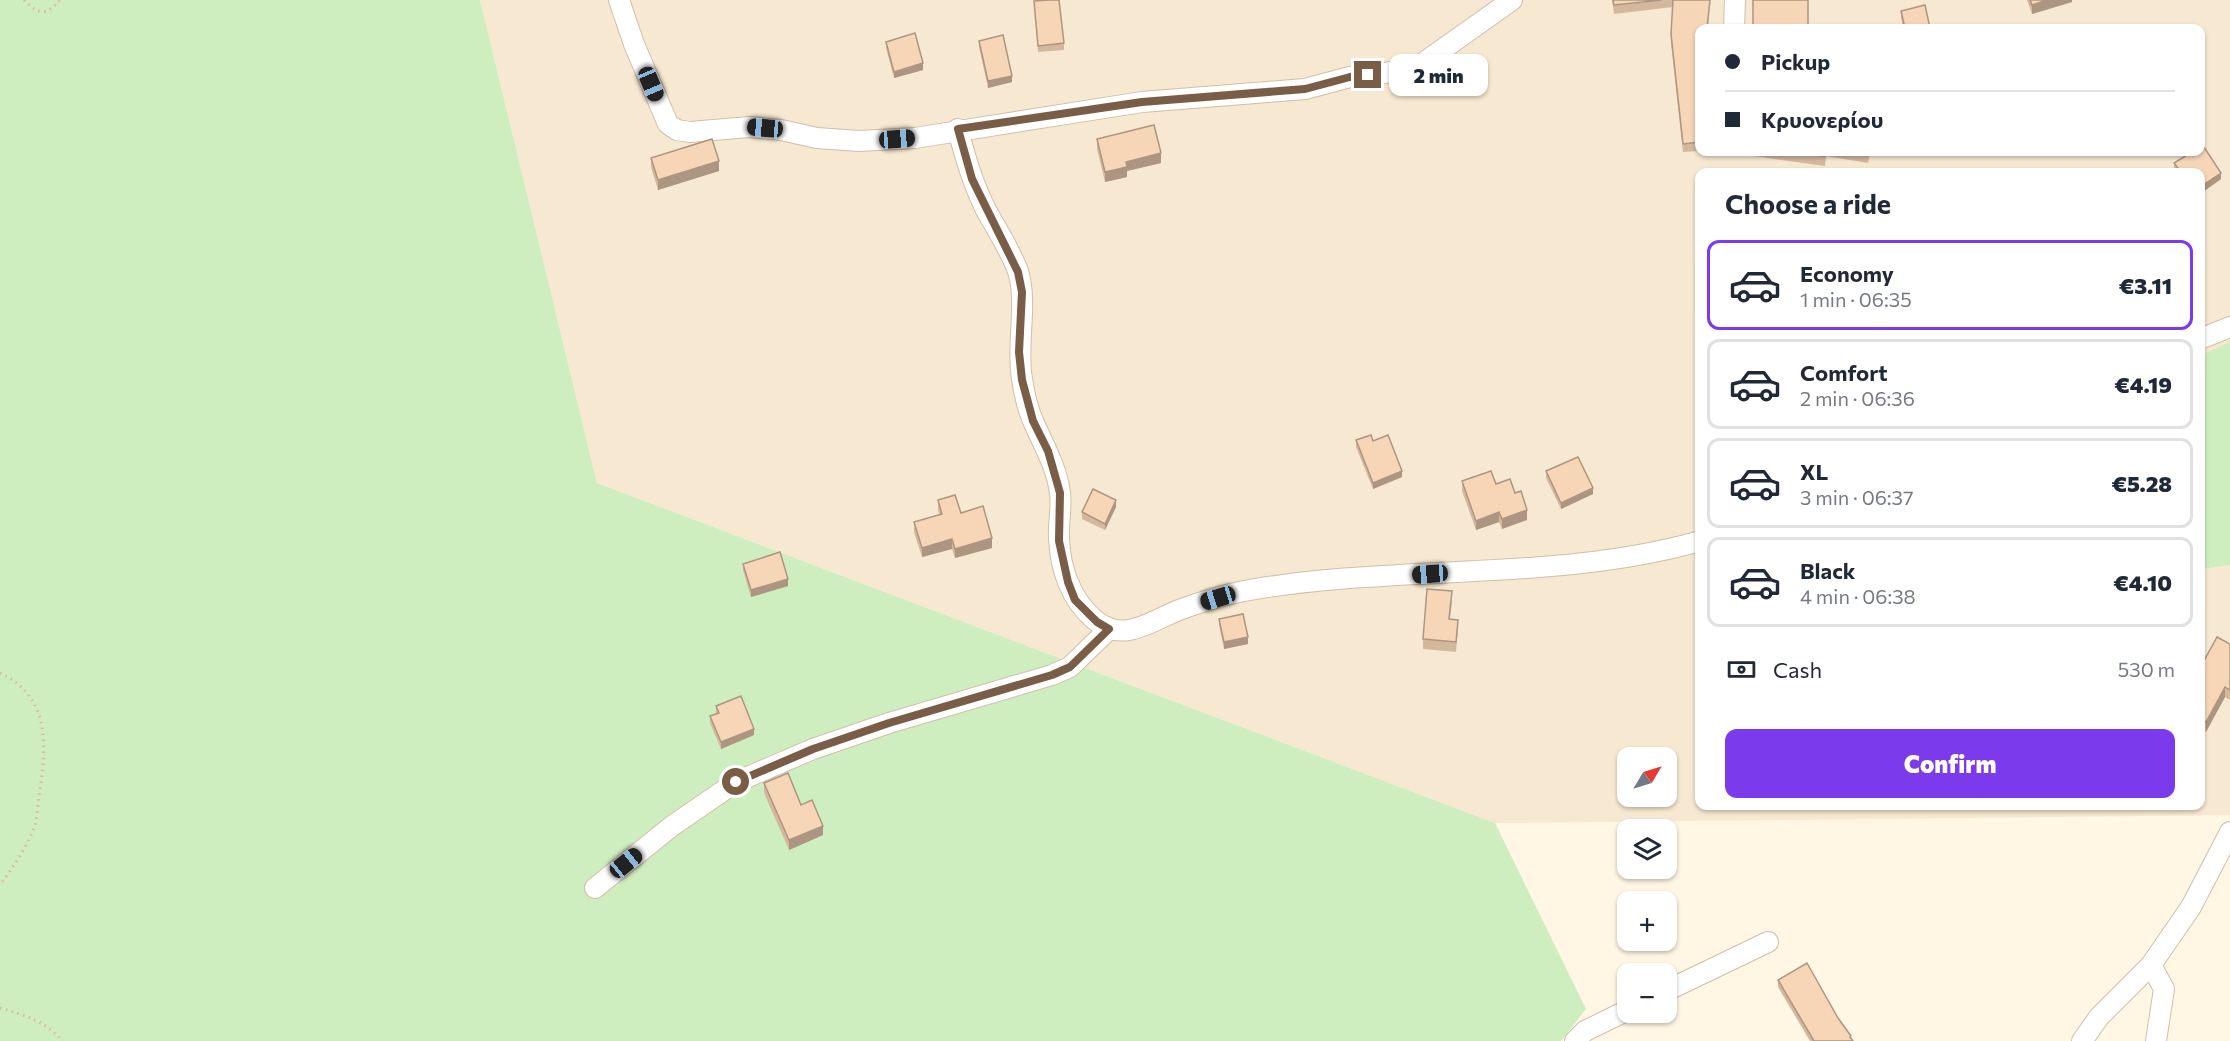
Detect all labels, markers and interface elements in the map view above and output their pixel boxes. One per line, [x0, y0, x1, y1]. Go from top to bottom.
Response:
text: Pickup [1761, 48, 1830, 75]
callout: 2 min [1389, 54, 1488, 96]
route end [1354, 61, 1381, 88]
text: 2 min [1413, 63, 1464, 87]
car [636, 64, 666, 104]
text: Κρυονερίου [1761, 106, 1883, 133]
car [746, 117, 784, 139]
car [878, 129, 916, 149]
text: Choose a ride [1725, 187, 1891, 220]
icon: car [1728, 258, 1782, 312]
text: Economy [1800, 260, 1894, 287]
text: €3.11 [2119, 272, 2172, 299]
text: 1 min · 06:35 [1800, 287, 1912, 311]
icon: car [1728, 357, 1782, 411]
text: Comfort [1800, 359, 1888, 386]
text: €4.19 [2114, 371, 2172, 398]
text: 2 min · 06:36 [1800, 386, 1915, 410]
icon: car [1728, 456, 1782, 510]
text: XL [1800, 458, 1828, 485]
text: €5.28 [2111, 470, 2172, 497]
text: 3 min · 06:37 [1800, 485, 1913, 509]
icon: car [1728, 555, 1782, 609]
text: Black [1800, 557, 1855, 584]
car [1411, 564, 1449, 584]
text: €4.10 [2113, 569, 2172, 596]
car [1198, 584, 1238, 612]
text: 4 min · 06:38 [1800, 584, 1916, 608]
icon: cash [1725, 653, 1758, 686]
text: Cash [1773, 656, 1822, 683]
text: 530 m [2118, 657, 2175, 681]
button: Confirm [1725, 729, 2175, 798]
north arrow [1617, 747, 1677, 807]
map controls [1617, 747, 1677, 1023]
route start [722, 768, 749, 795]
button: layers [1617, 819, 1677, 879]
car [606, 845, 646, 881]
button: + [1617, 891, 1677, 951]
button: − [1617, 963, 1677, 1023]

